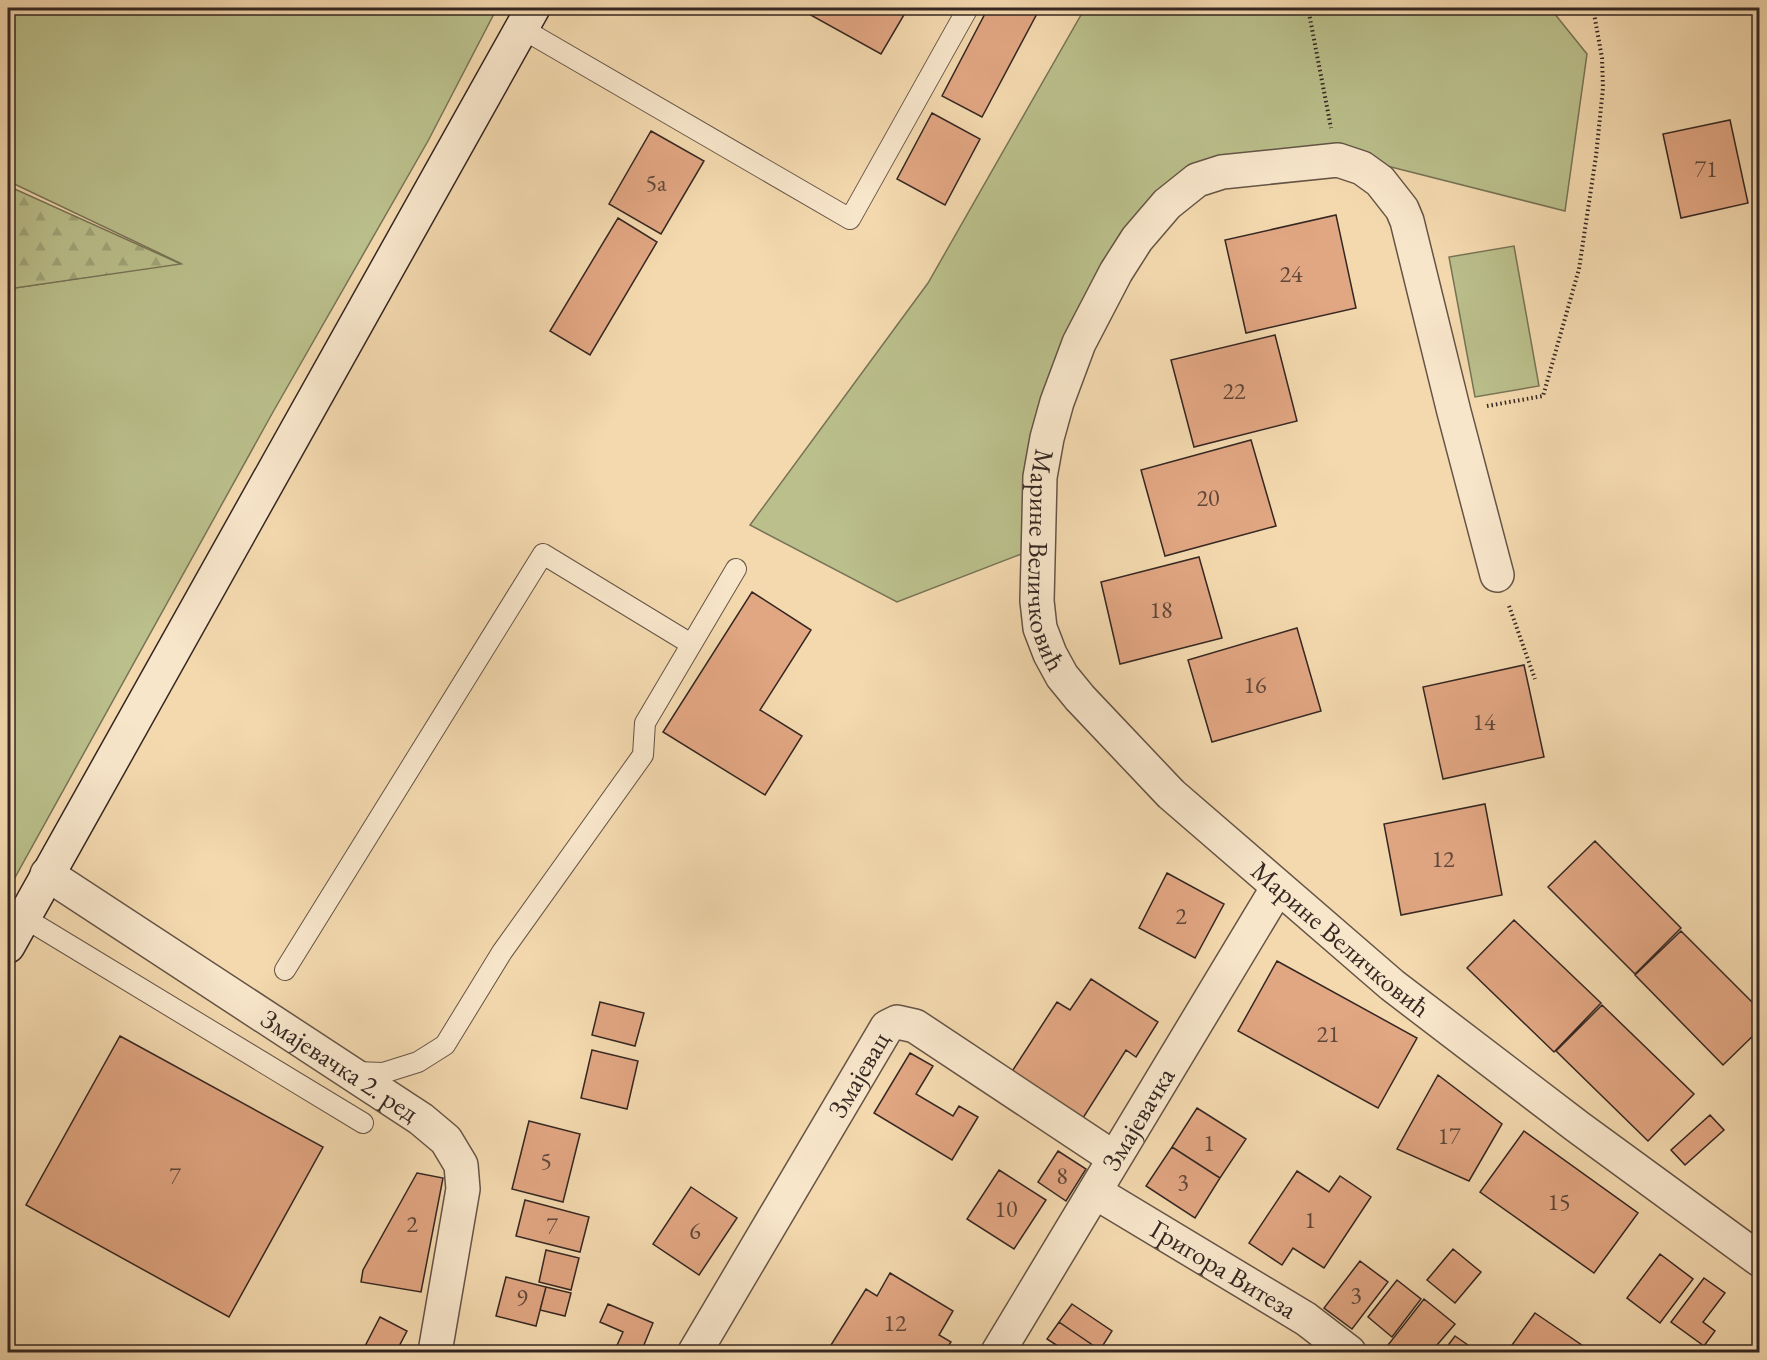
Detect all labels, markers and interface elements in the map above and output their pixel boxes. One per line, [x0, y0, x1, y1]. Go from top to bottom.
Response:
house number: 71 [1694, 153, 1718, 184]
house number: 5a [645, 167, 667, 198]
house number: 24 [1279, 258, 1303, 289]
house number: 22 [1222, 375, 1246, 406]
street label: Марине Величковић [1020, 446, 1074, 677]
house number: 20 [1196, 482, 1220, 513]
house number: 18 [1149, 594, 1173, 625]
house number: 16 [1243, 669, 1267, 700]
house number: 14 [1472, 706, 1496, 737]
house number: 12 [1431, 843, 1455, 874]
street label: Марине Величковић [1244, 853, 1437, 1025]
house number: 2 [1175, 900, 1187, 931]
street label: Змајевачка 2. ред [254, 1001, 426, 1130]
house number: 21 [1316, 1018, 1340, 1049]
street label: Змајевац [819, 1025, 897, 1124]
street label: Змајевачка [1093, 1060, 1183, 1177]
house number: 17 [1437, 1120, 1461, 1151]
house number: 1 [1203, 1127, 1215, 1158]
house number: 5 [540, 1145, 552, 1176]
house number: 7 [169, 1160, 181, 1191]
house number: 8 [1056, 1160, 1068, 1191]
house number: 3 [1177, 1166, 1189, 1197]
house number: 15 [1547, 1186, 1571, 1217]
house number: 10 [994, 1193, 1018, 1224]
house number: 1 [1304, 1204, 1316, 1235]
house number: 2 [406, 1208, 418, 1239]
house number: 7 [546, 1210, 558, 1241]
street label: Григора Витеза [1144, 1211, 1304, 1327]
house number: 6 [689, 1215, 701, 1246]
house number: 3 [1350, 1279, 1362, 1310]
house number: 9 [516, 1282, 528, 1313]
house number: 12 [883, 1307, 907, 1338]

